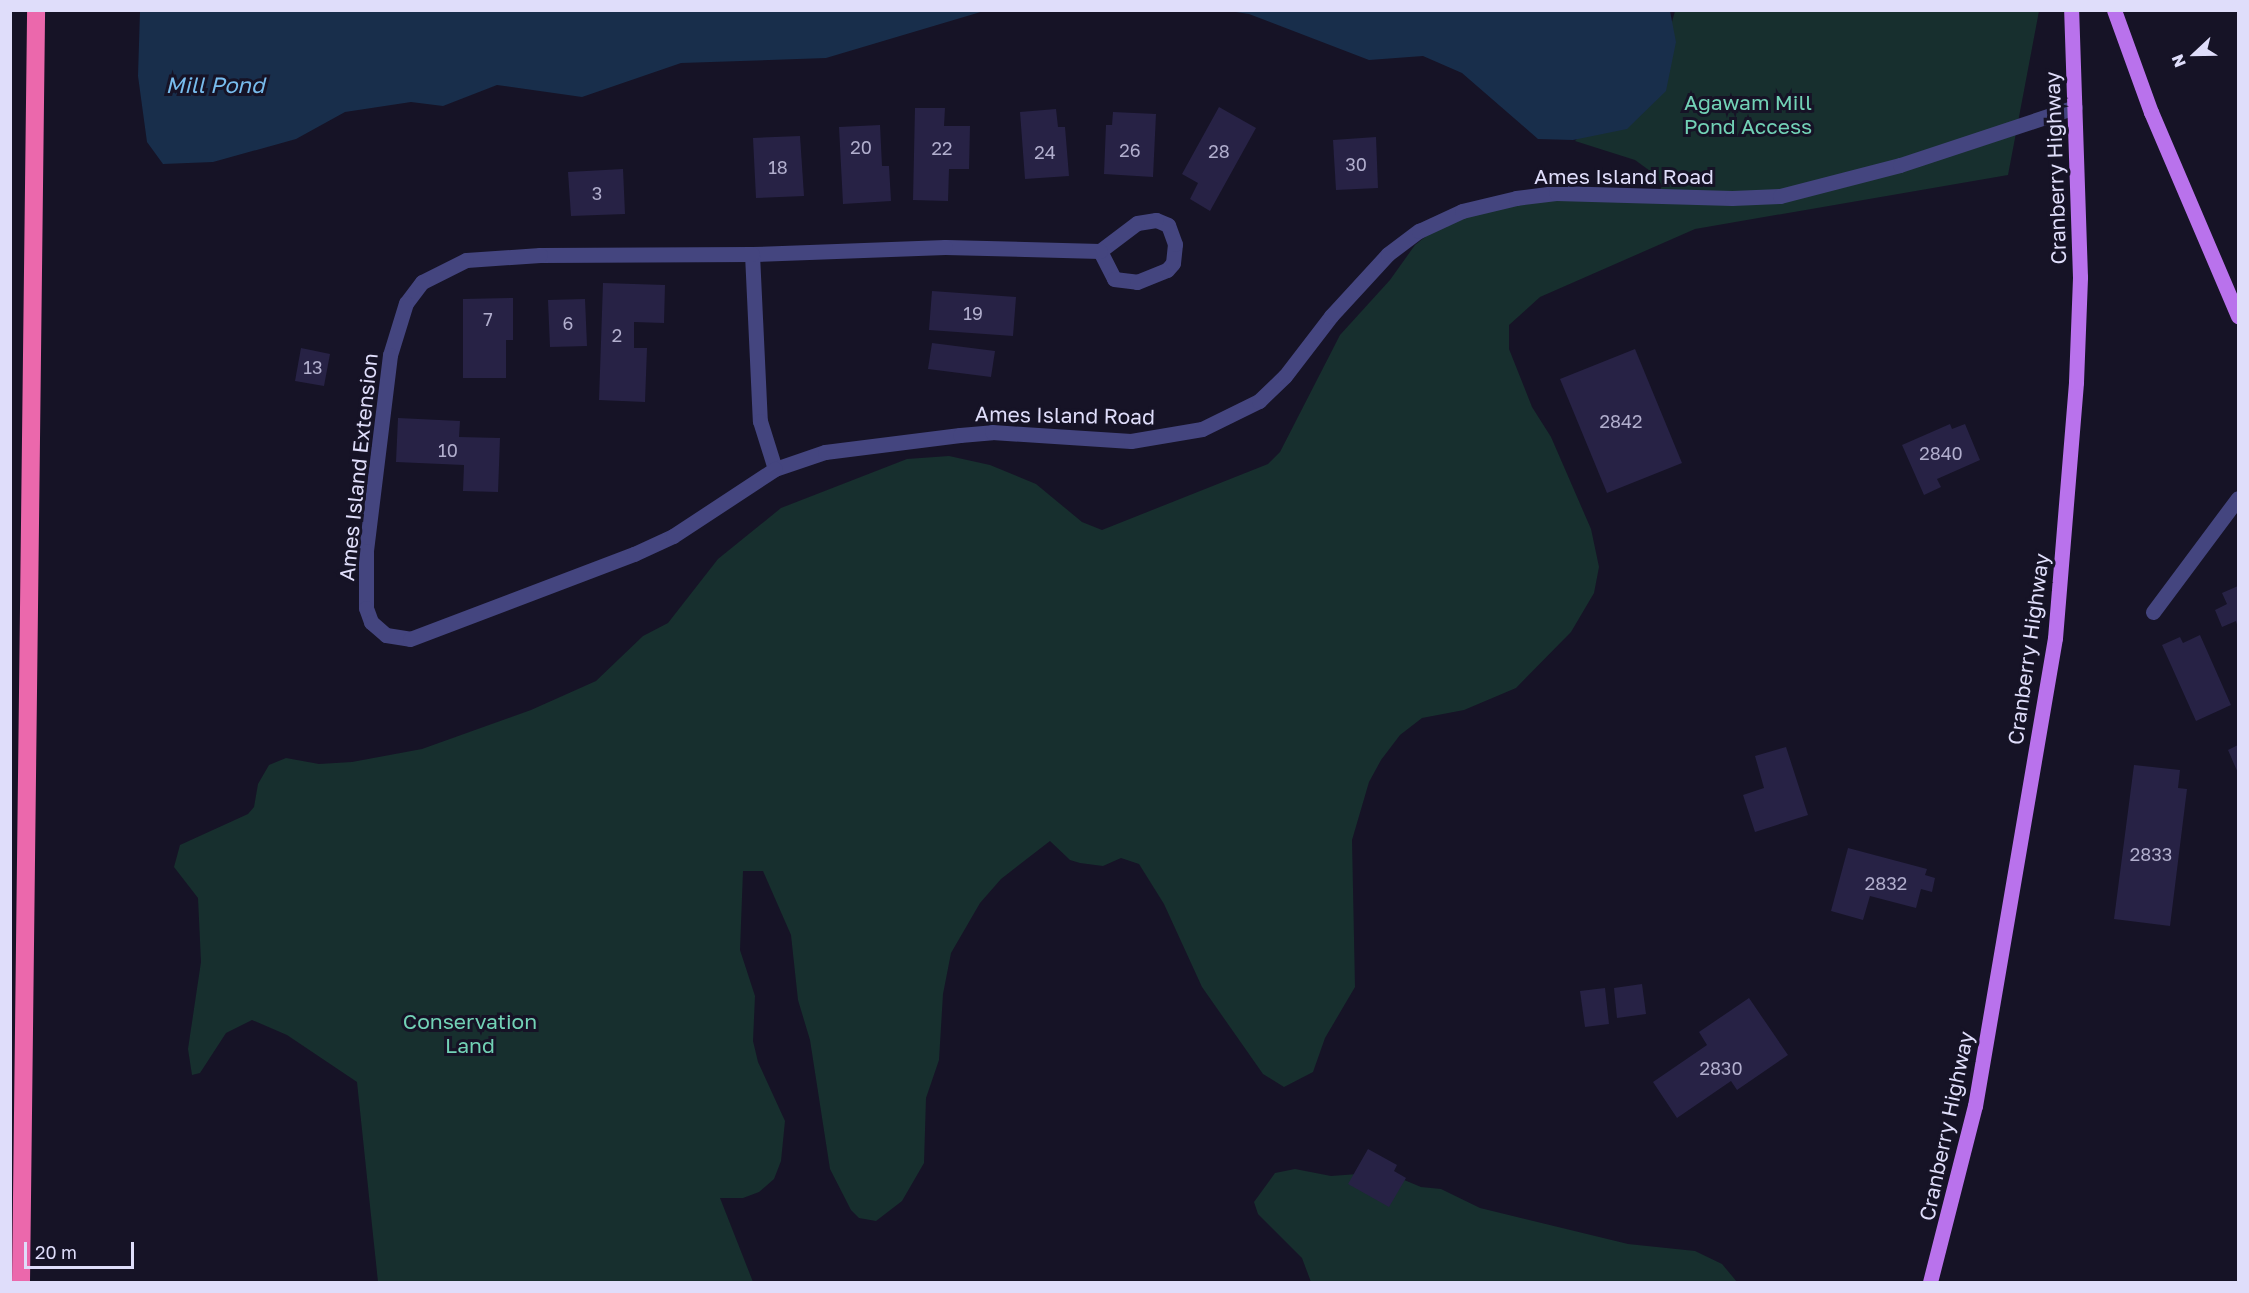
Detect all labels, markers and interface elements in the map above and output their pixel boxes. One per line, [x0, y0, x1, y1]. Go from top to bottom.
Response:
north arrow [2165, 24, 2225, 84]
text: N [2167, 51, 2190, 70]
street label: Cranberry Highway [2039, 71, 2071, 265]
water label: Mill Pond [166, 72, 264, 98]
park label: Agawam Mill Pond Access [1684, 89, 1812, 139]
house number: 20 [850, 136, 872, 158]
house number: 22 [932, 137, 952, 159]
house number: 26 [1119, 139, 1141, 161]
house number: 28 [1208, 140, 1230, 162]
house number: 24 [1034, 141, 1056, 163]
house number: 30 [1345, 153, 1367, 175]
house number: 18 [768, 156, 788, 178]
street label: Ames Island Road [1534, 163, 1714, 189]
house number: 3 [592, 182, 602, 204]
house number: 19 [963, 302, 983, 324]
house number: 7 [483, 308, 493, 330]
house number: 6 [563, 312, 573, 334]
house number: 2 [612, 324, 622, 346]
street label: Ames Island Extension [333, 352, 383, 582]
house number: 13 [303, 356, 323, 378]
street label: Ames Island Road [975, 401, 1155, 429]
house number: 2842 [1600, 410, 1642, 432]
house number: 10 [438, 439, 458, 461]
house number: 2840 [1919, 442, 1963, 464]
street label: Cranberry Highway [2002, 552, 2054, 746]
house number: 2833 [2130, 843, 2172, 865]
house number: 2832 [1865, 872, 1907, 894]
park label: Conservation Land [403, 1008, 537, 1058]
street label: Cranberry Highway [1914, 1029, 1978, 1223]
house number: 2830 [1699, 1057, 1743, 1079]
scale bar [27, 1230, 136, 1268]
text: 20 m [35, 1241, 77, 1263]

